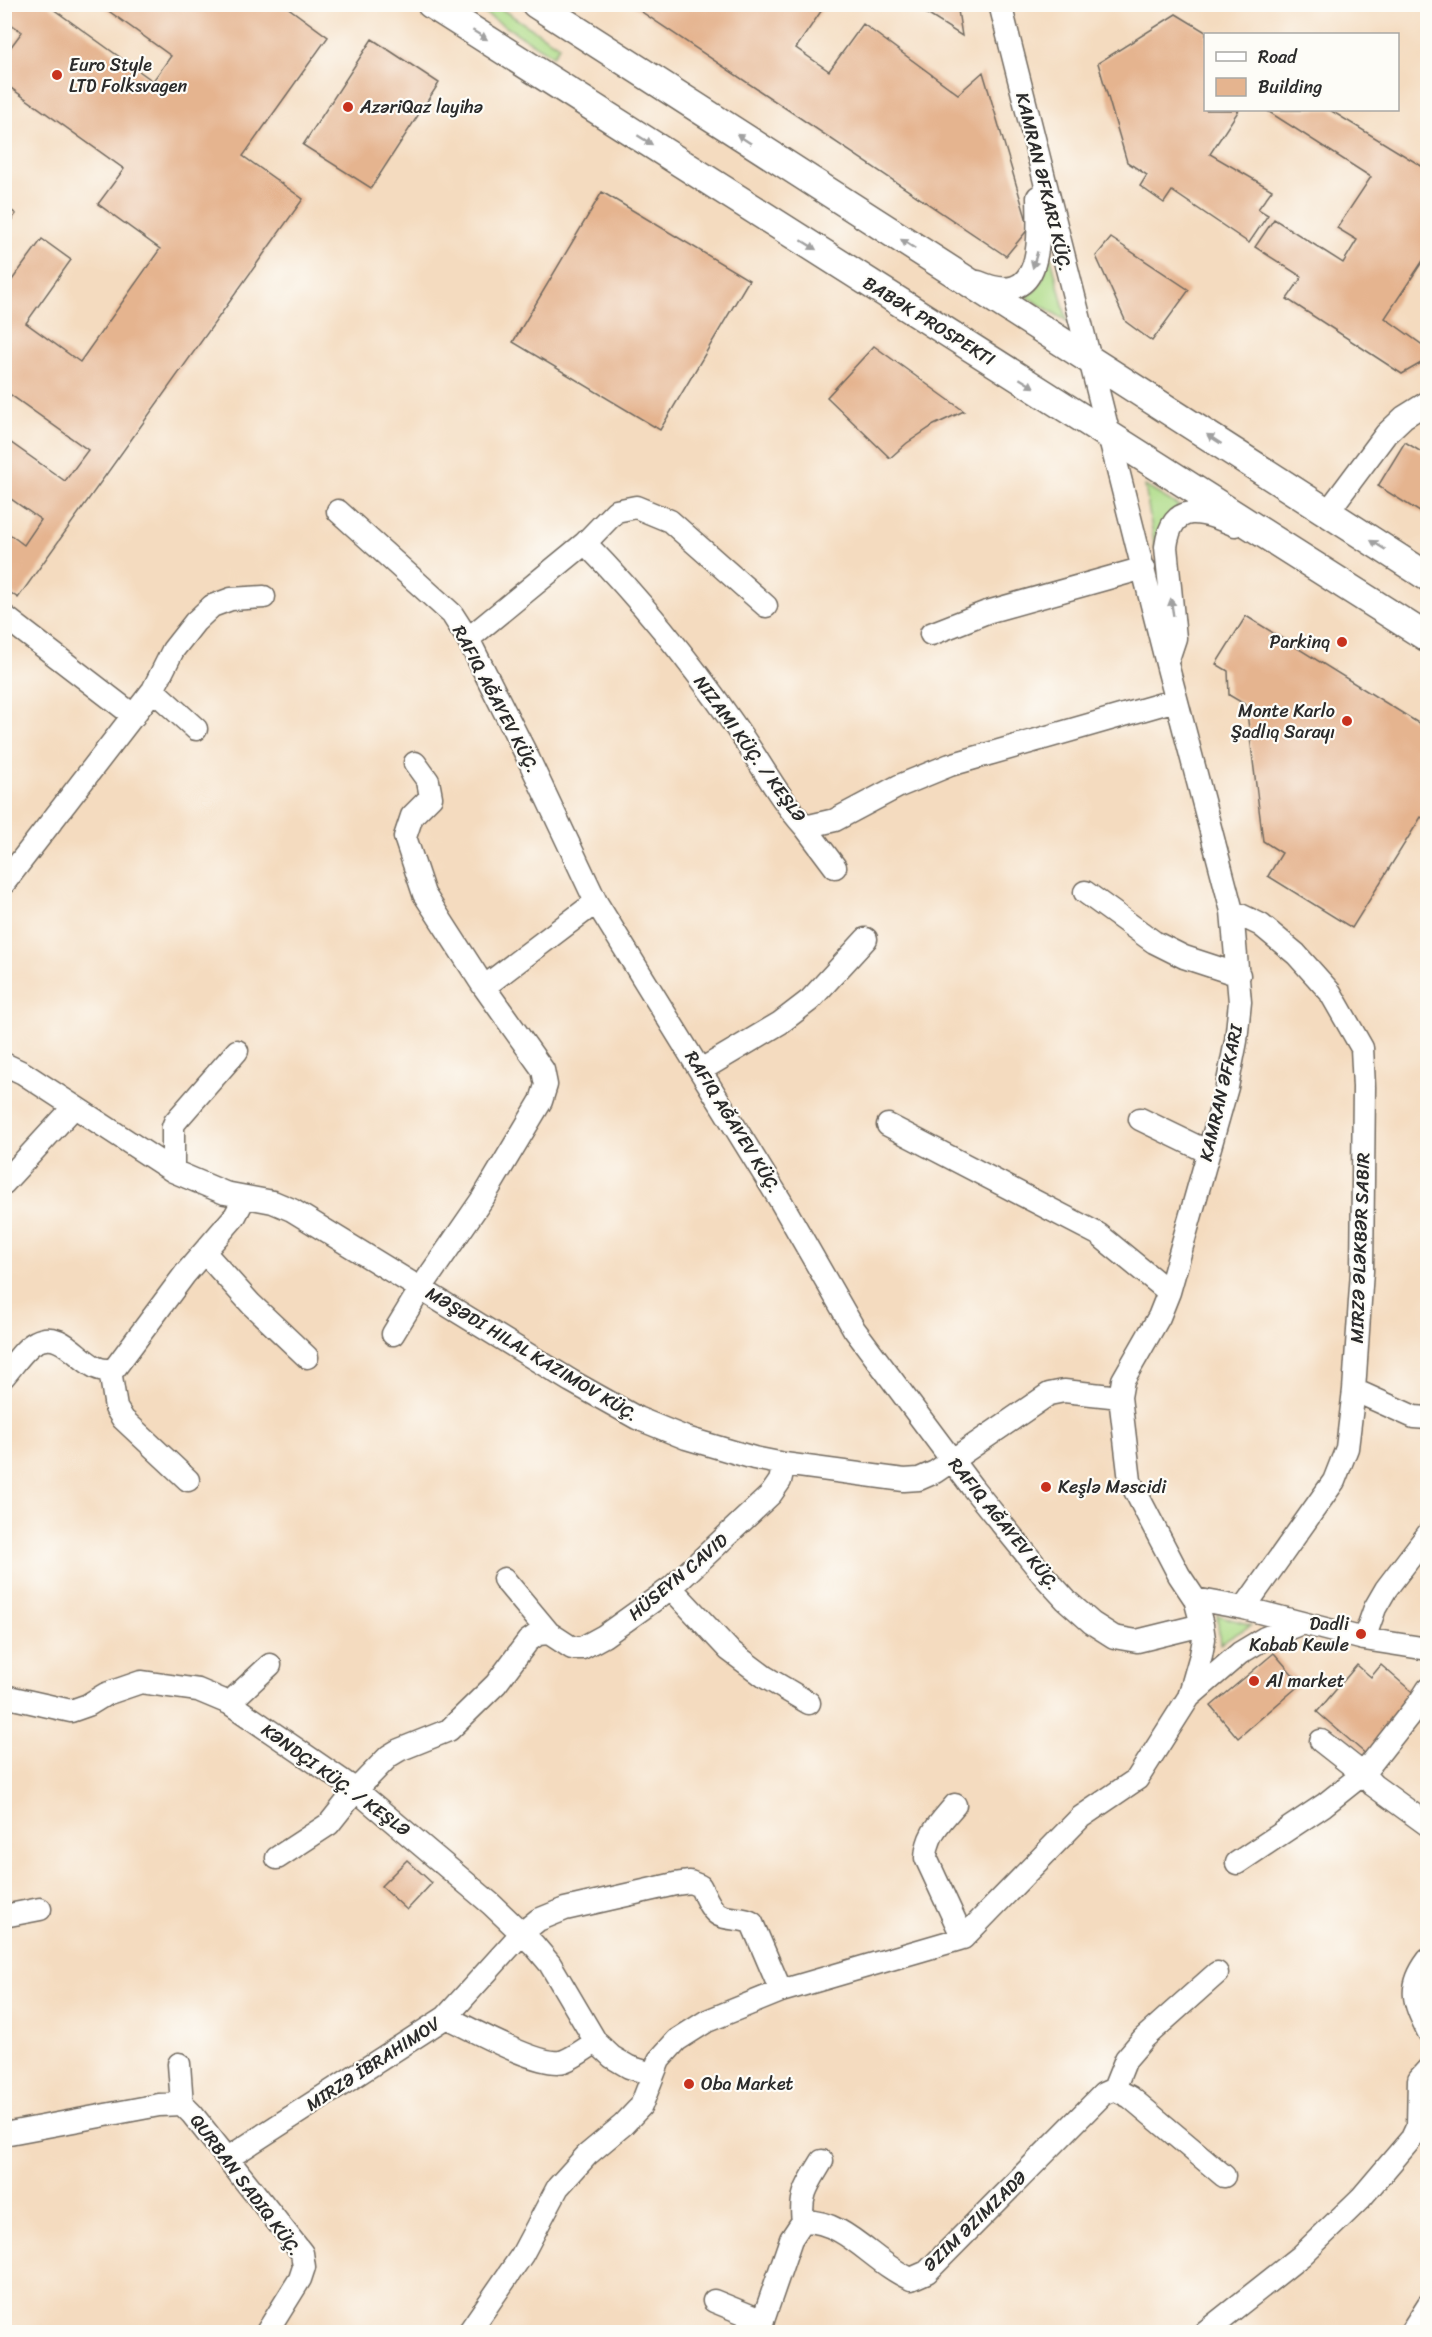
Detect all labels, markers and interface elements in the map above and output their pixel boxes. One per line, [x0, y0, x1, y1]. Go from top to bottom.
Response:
one-way arrow [472, 30, 488, 41]
legend [1204, 33, 1399, 111]
text: Road [1258, 41, 1298, 73]
place label: Euro Style LTD Folksvagen [69, 49, 187, 102]
marker: Euro Style LTD Folksvagen [50, 68, 64, 82]
text: Building [1258, 71, 1322, 103]
street label: KAMRAN ƏFKARI KÜÇ. [1006, 89, 1082, 275]
place label: AzəriQaz layihə [359, 91, 483, 123]
marker: AzəriQaz layihə [341, 100, 355, 114]
one-way arrow [736, 133, 752, 144]
one-way arrow [637, 134, 653, 145]
one-way arrow [801, 239, 817, 250]
one-way arrow [900, 239, 916, 250]
one-way arrow [1030, 251, 1039, 269]
street label: BABƏK PROSPEKTI [856, 267, 1002, 375]
one-way arrow [1019, 378, 1035, 389]
one-way arrow [1206, 434, 1222, 445]
one-way arrow [1370, 540, 1386, 551]
one-way arrow [1168, 597, 1177, 616]
street label: RAFIQ AĞAYEV KÜÇ. [443, 619, 549, 779]
place label: Parkinq [1270, 626, 1330, 658]
marker: Parkinq [1335, 635, 1349, 649]
street label: NIZAMI KÜÇ. / KEŞLƏ [685, 668, 815, 830]
place label: Monte Karlo Şadlıq Sarayı [1231, 695, 1335, 748]
marker: Monte Karlo Şadlıq Sarayı [1340, 714, 1354, 728]
street label: KAMRAN ƏFKARI [1190, 1020, 1253, 1165]
street label: RAFIQ AĞAYEV KÜÇ. [676, 1044, 790, 1200]
street label: MIRZƏ ƏLƏKBƏR SABIR [1341, 1152, 1379, 1344]
street label: MƏŞƏDI HILAL KAZIMOV KÜÇ. [419, 1278, 645, 1430]
street label: RAFIQ AĞAYEV KÜÇ. [940, 1450, 1068, 1598]
place label: Keşlə Məscidi [1058, 1471, 1167, 1503]
marker: Keşlə Məscidi [1039, 1480, 1053, 1494]
street label: HÜSEYN CAVID [621, 1525, 736, 1629]
place label: Dadli Kabab Kewle [1249, 1608, 1350, 1661]
marker: Dadli Kabab Kewle [1354, 1627, 1368, 1641]
place label: Al market [1265, 1665, 1345, 1697]
marker: Al market [1247, 1674, 1261, 1688]
street label: KƏNDÇI KÜÇ. / KEŞLƏ [254, 1715, 418, 1845]
street label: MIRZƏ İBRAHIMOV [299, 2007, 448, 2120]
place label: Oba Market [701, 2068, 794, 2100]
marker: Oba Market [682, 2077, 696, 2091]
street label: QURBAN SADIQ KÜÇ. [182, 2107, 310, 2263]
street label: ƏZIM ƏZIMZADƏ [915, 2162, 1035, 2280]

